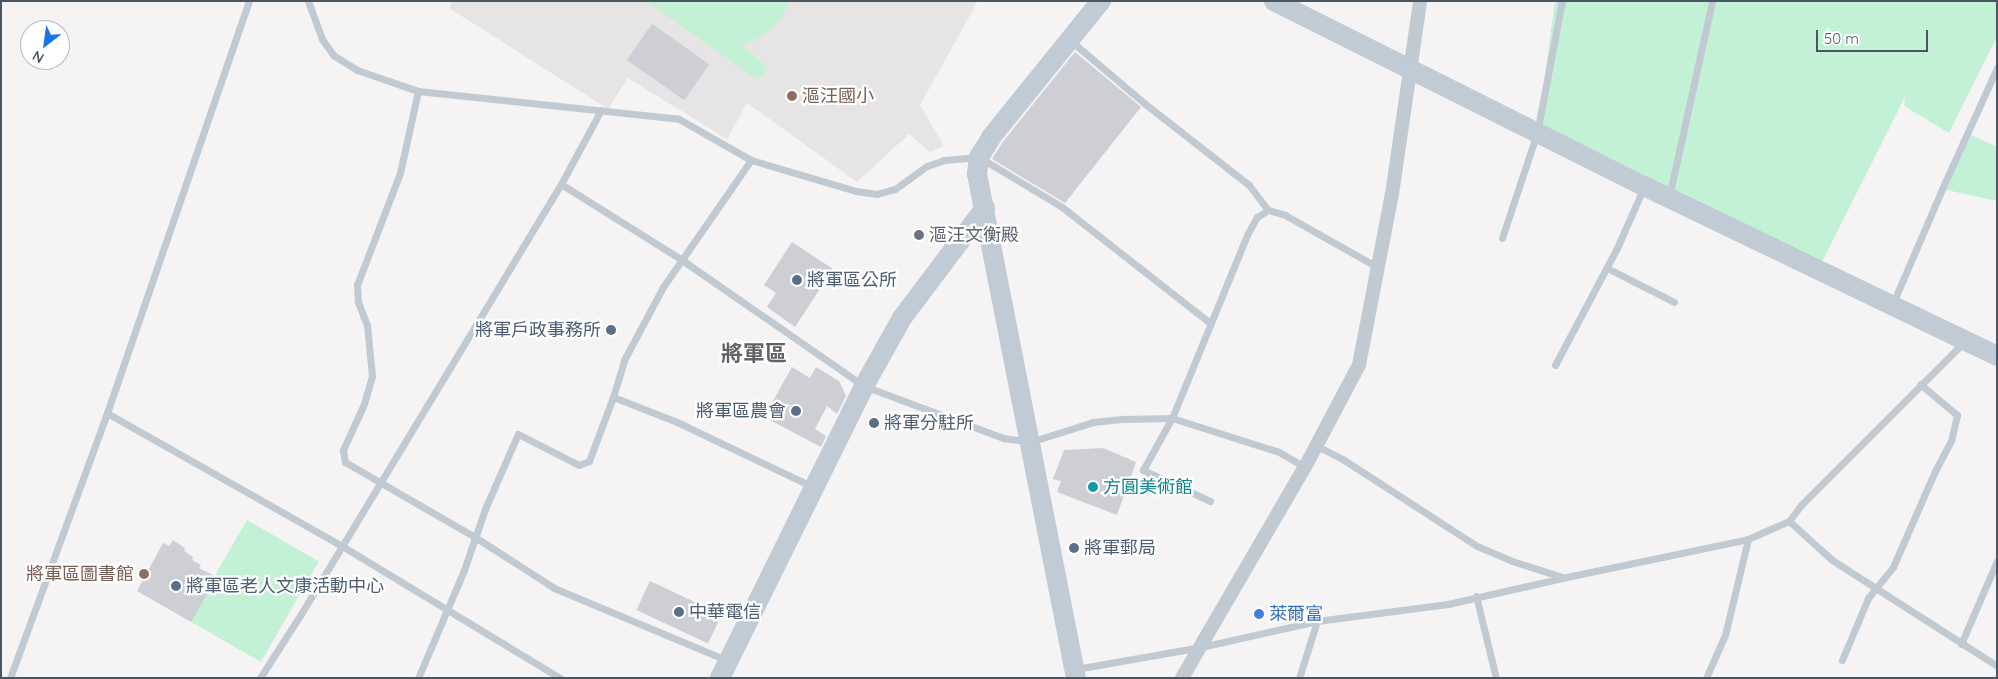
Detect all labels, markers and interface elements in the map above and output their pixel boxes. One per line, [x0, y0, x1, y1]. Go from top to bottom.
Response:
north arrow [20, 20, 70, 70]
scale bar [1818, 20, 1930, 52]
text: 50 m [1824, 29, 1859, 48]
text: N [29, 47, 47, 67]
place label: 漚汪國小 [802, 85, 874, 107]
marker: 漚汪國小 [786, 90, 798, 102]
place label: 漚汪文衡殿 [929, 224, 1019, 246]
marker: 漚汪文衡殿 [913, 229, 925, 241]
place label: 將軍區公所 [807, 269, 897, 291]
marker: 將軍區公所 [791, 274, 803, 286]
place label: 將軍戶政事務所 [475, 319, 601, 341]
marker: 將軍戶政事務所 [605, 324, 617, 336]
district label: 將軍區 [721, 341, 787, 367]
place label: 將軍區農會 [696, 400, 786, 422]
marker: 將軍區農會 [790, 405, 802, 417]
place label: 將軍分駐所 [884, 412, 974, 434]
marker: 將軍分駐所 [868, 417, 880, 429]
place label: 方圓美術館 [1103, 476, 1193, 498]
marker: 方圓美術館 [1087, 481, 1099, 493]
place label: 將軍郵局 [1084, 537, 1156, 559]
marker: 將軍郵局 [1068, 542, 1080, 554]
place label: 將軍區圖書館 [26, 563, 134, 585]
marker: 將軍區圖書館 [138, 568, 150, 580]
place label: 將軍區老人文康活動中心 [186, 575, 384, 597]
marker: 將軍區老人文康活動中心 [170, 580, 182, 592]
place label: 中華電信 [689, 601, 761, 623]
place label: 萊爾富 [1269, 603, 1323, 625]
marker: 中華電信 [673, 606, 685, 618]
marker: 萊爾富 [1253, 608, 1265, 620]

